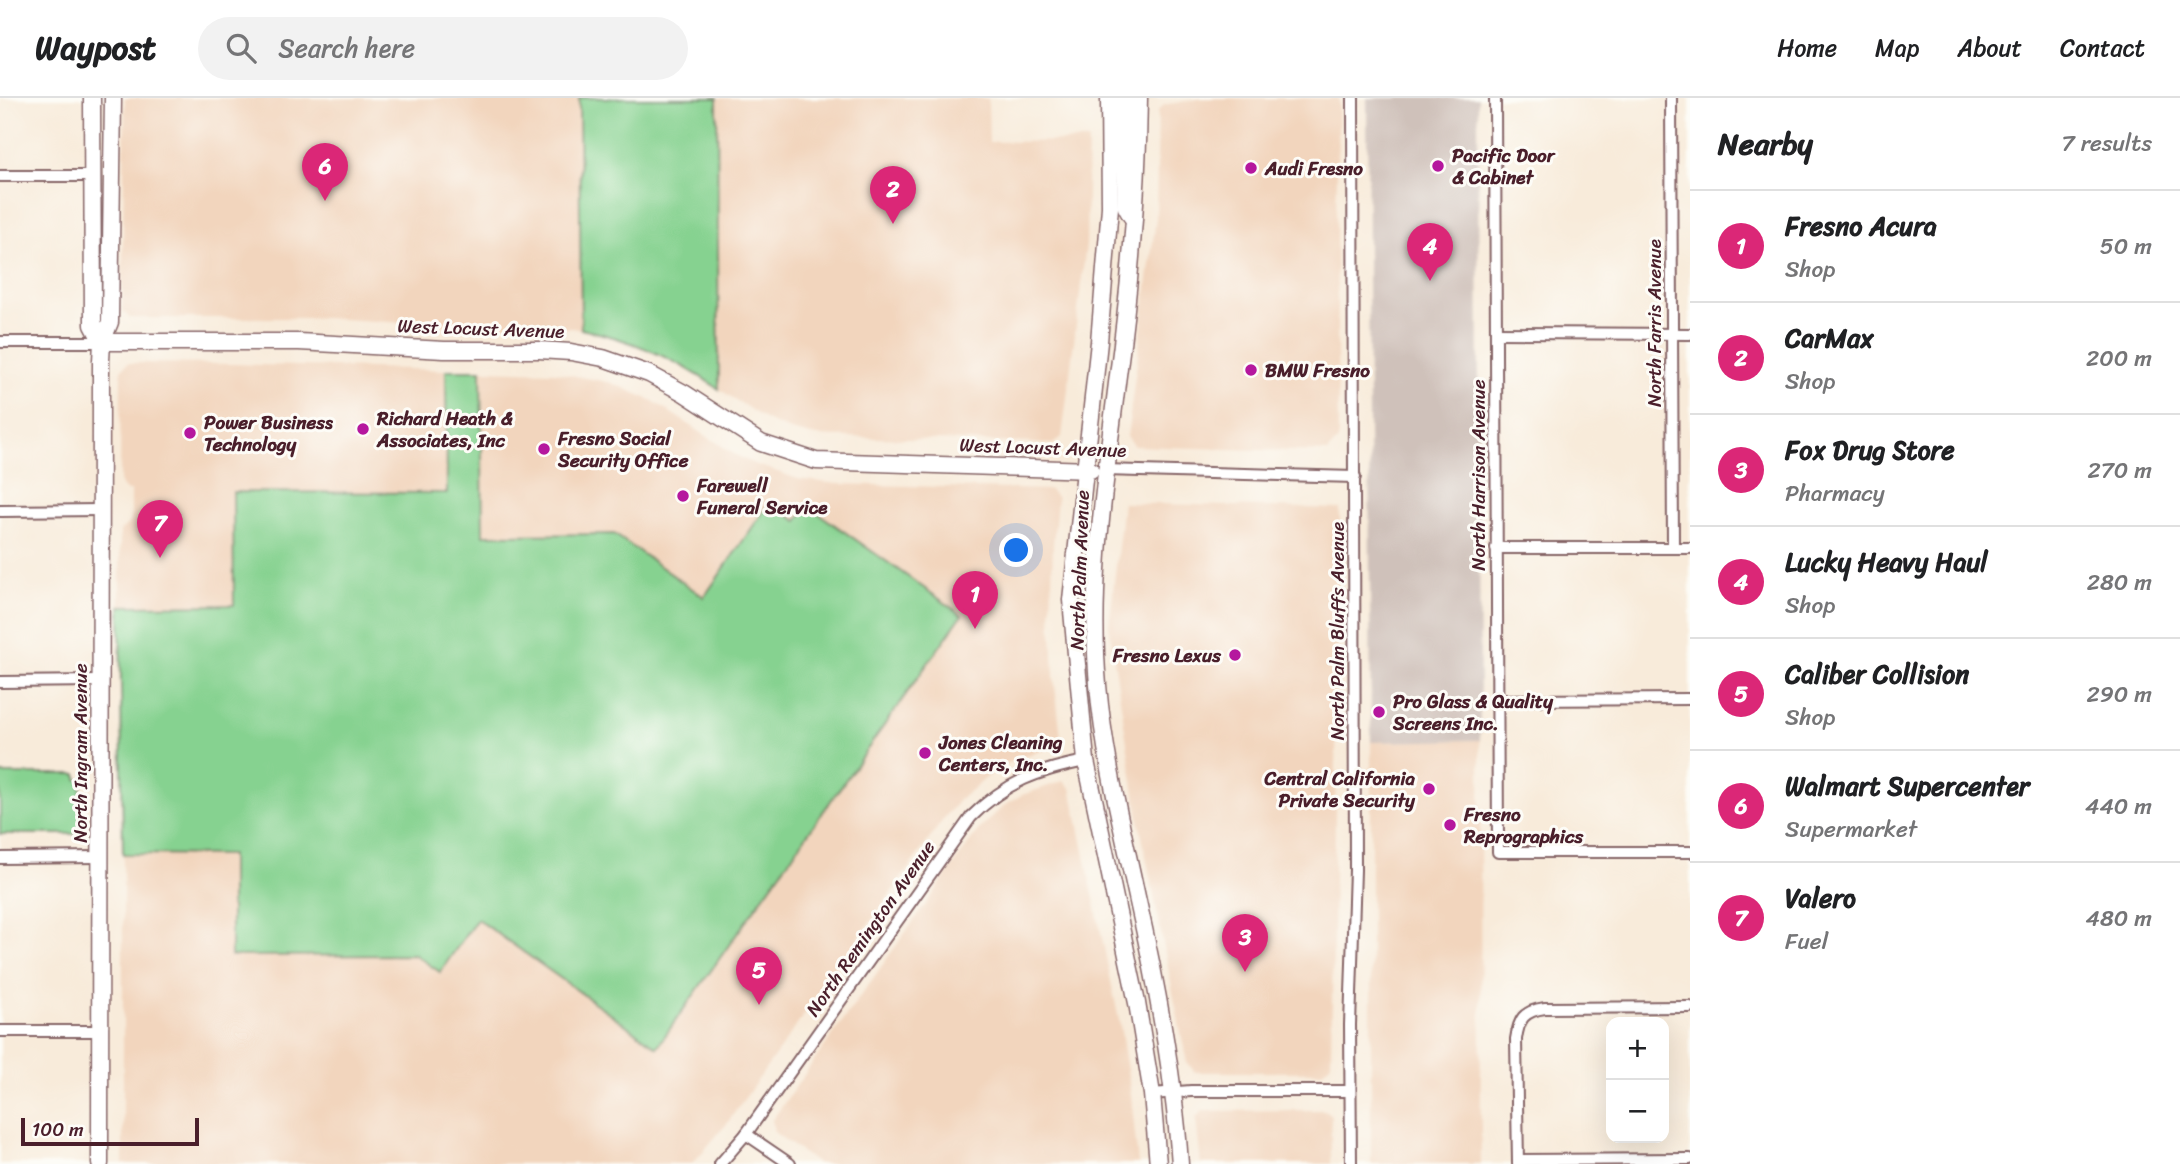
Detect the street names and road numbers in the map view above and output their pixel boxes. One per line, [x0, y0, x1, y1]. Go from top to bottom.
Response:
street label: North Farris Avenue [1638, 239, 1671, 407]
street label: West Locust Avenue [397, 309, 565, 348]
street label: North Harrison Avenue [1462, 379, 1495, 571]
street label: West Locust Avenue [959, 428, 1127, 467]
street label: North Palm Avenue [1060, 489, 1099, 651]
street label: North Palm Bluffs Avenue [1321, 522, 1354, 740]
street label: North Ingram Avenue [64, 663, 97, 843]
street label: North Remington Avenue [797, 833, 944, 1023]

